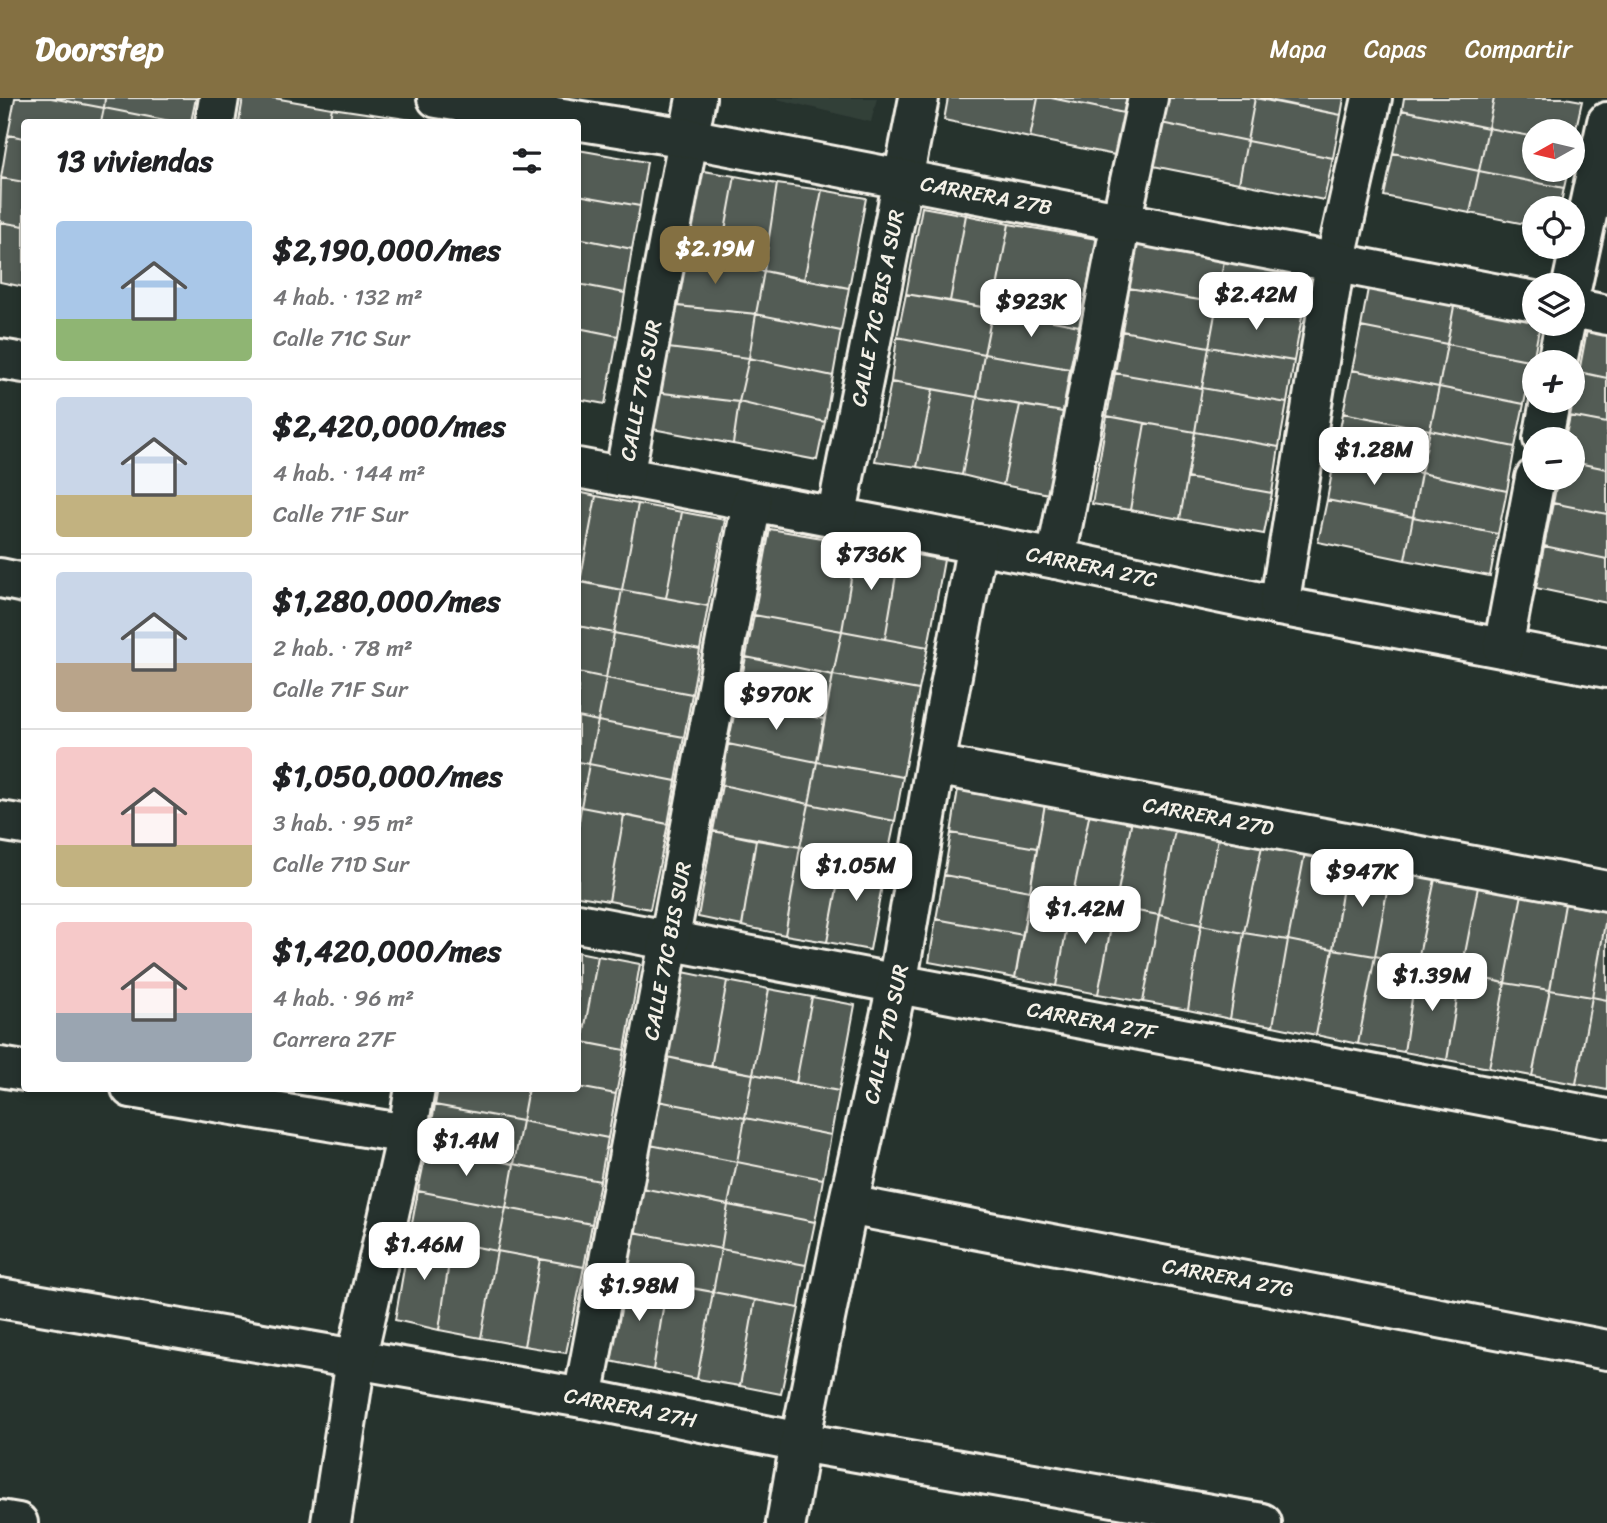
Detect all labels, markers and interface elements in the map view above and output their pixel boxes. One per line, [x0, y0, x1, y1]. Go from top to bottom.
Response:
text: Doorstep [35, 20, 164, 78]
text: Mapa [1270, 28, 1326, 70]
text: Capas [1364, 28, 1427, 70]
text: Compartir [1465, 28, 1572, 70]
north arrow [1522, 119, 1586, 182]
map controls [1522, 119, 1585, 490]
text: 13 viviendas [56, 134, 213, 188]
icon: filters [508, 142, 546, 180]
street label: CARRERA 27B [917, 164, 1055, 227]
button: locate [1522, 196, 1585, 259]
street label: CALLE 71C BIS A SUR [839, 206, 916, 410]
text: $2,190,000/mes [273, 223, 501, 277]
pin: $2.19M [658, 226, 772, 286]
text: $2.19M [676, 228, 754, 269]
icon: home [112, 249, 196, 333]
pin: $2.42M [1199, 272, 1313, 332]
button: layers [1522, 273, 1585, 336]
text: $2.42M [1215, 274, 1297, 315]
text: 4 hab. · 132 m² [273, 277, 423, 318]
pin: $923K [982, 280, 1080, 339]
text: $923K [996, 281, 1066, 322]
street label: CALLE 71C SUR [608, 317, 672, 464]
text: Calle 71C Sur [273, 318, 409, 359]
button: + [1522, 350, 1585, 413]
text: $2,420,000/mes [273, 399, 506, 453]
icon: home [112, 425, 196, 509]
button: − [1522, 427, 1585, 490]
pin: $1.28M [1317, 428, 1431, 487]
text: $1.28M [1335, 429, 1413, 470]
text: 4 hab. · 144 m² [273, 453, 426, 494]
text: Calle 71F Sur [273, 494, 408, 535]
pin: $736K [822, 532, 920, 592]
text: $736K [837, 534, 905, 575]
street label: CARRERA 27C [1023, 535, 1161, 599]
text: $1,280,000/mes [273, 574, 501, 628]
icon: home [112, 600, 196, 684]
text: 2 hab. · 78 m² [273, 628, 413, 669]
text: Calle 71F Sur [273, 669, 408, 710]
pin: $970K [727, 672, 825, 732]
text: $970K [740, 674, 812, 715]
text: $1,050,000/mes [273, 749, 502, 803]
icon: home [112, 775, 196, 859]
street label: CARRERA 27D [1140, 785, 1277, 847]
text: 3 hab. · 95 m² [273, 803, 413, 844]
text: Calle 71D Sur [273, 844, 409, 885]
pin: $1.05M [799, 844, 913, 903]
text: $1.05M [816, 845, 896, 886]
pin: $947K [1313, 850, 1411, 909]
text: $947K [1326, 851, 1398, 892]
street label: CALLE 71C BIS SUR [632, 858, 703, 1043]
pin: $1.42M [1028, 886, 1142, 946]
text: $1.42M [1046, 888, 1124, 929]
text: $1,420,000/mes [273, 924, 501, 978]
icon: home [112, 950, 196, 1034]
pin: $1.39M [1375, 954, 1489, 1013]
text: $1.39M [1393, 955, 1471, 996]
street label: CALLE 71D SUR [852, 961, 919, 1108]
text: 4 hab. · 96 m² [273, 978, 414, 1019]
street label: CARRERA 27F [1024, 990, 1161, 1052]
text: Carrera 27F [273, 1019, 395, 1060]
pin: $1.4M [417, 1118, 515, 1178]
text: $1.4M [433, 1120, 499, 1161]
pin: $1.46M [367, 1222, 481, 1282]
text: $1.46M [385, 1224, 463, 1265]
street label: CARRERA 27G [1159, 1246, 1297, 1309]
pin: $1.98M [582, 1264, 696, 1323]
text: $1.98M [599, 1265, 679, 1306]
street label: CARRERA 27H [561, 1376, 700, 1440]

